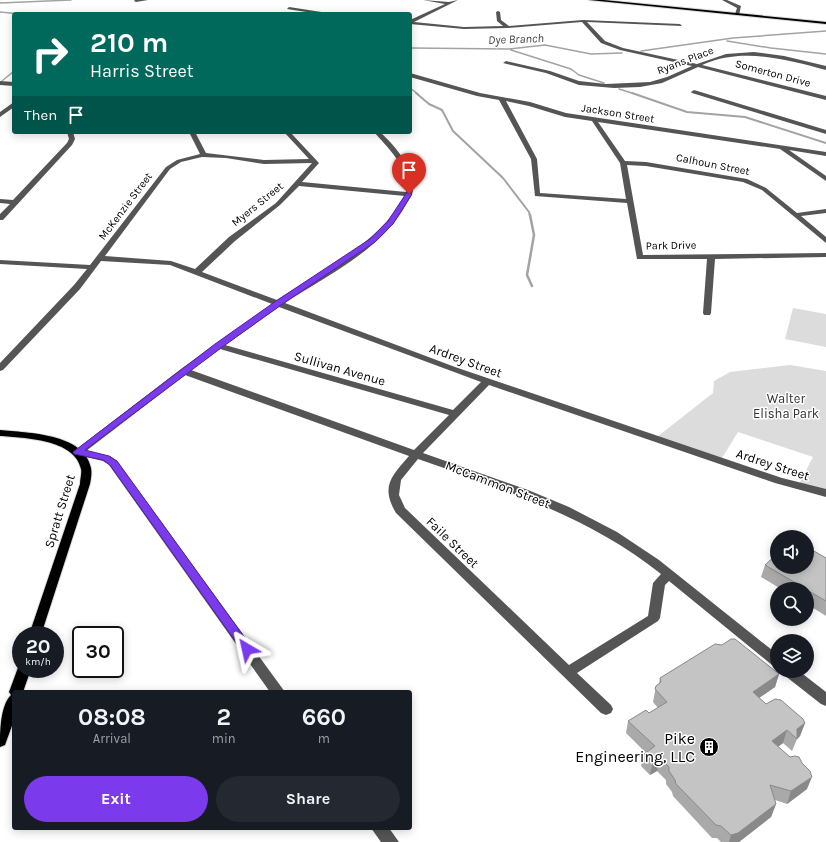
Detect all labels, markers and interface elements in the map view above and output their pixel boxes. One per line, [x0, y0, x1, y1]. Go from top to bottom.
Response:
text: 210 m [90, 26, 168, 59]
icon: right [24, 28, 76, 80]
water label: Dye Branch [488, 31, 544, 47]
street label: Ryans Place [655, 44, 716, 77]
street label: Somerton Drive [734, 57, 812, 90]
text: Harris Street [90, 60, 193, 82]
street label: Jackson Street [581, 101, 655, 126]
icon: arrive [65, 104, 87, 126]
text: Then [24, 106, 57, 124]
street label: Calhoun Street [675, 151, 751, 178]
pin [392, 153, 426, 194]
icon: arrive [398, 159, 420, 181]
street label: McKenzie Street [96, 170, 155, 243]
street label: Myers Street [229, 180, 286, 229]
street label: Park Drive [646, 239, 697, 252]
street label: Ardrey Street [428, 340, 504, 381]
street label: Sullivan Avenue [292, 348, 388, 389]
park label: Walter Elisha Park [753, 391, 819, 421]
street label: Ardrey Street [734, 446, 811, 483]
street label: McCammon Street [443, 458, 552, 511]
street label: Spratt Street [41, 473, 78, 550]
street label: Faile Street [423, 514, 482, 571]
map controls [770, 530, 814, 678]
button: sound [770, 530, 814, 574]
button: search [770, 582, 814, 626]
speed limit sign: 30 [72, 626, 124, 678]
position arrow [226, 628, 268, 670]
button: layers [770, 634, 814, 678]
text: 20 [26, 635, 50, 658]
text: km/h [25, 656, 51, 668]
text: 08:08 [78, 703, 146, 731]
text: 2 [216, 703, 231, 731]
text: 660 [302, 703, 346, 731]
place label: Pike Engineering, LLC [575, 729, 695, 766]
text: Arrival [93, 731, 131, 746]
text: min [212, 731, 236, 746]
text: m [318, 731, 330, 746]
building icon: Pike Engineering, LLC [698, 736, 720, 758]
button: Exit [24, 776, 208, 822]
button: Share [216, 776, 400, 822]

